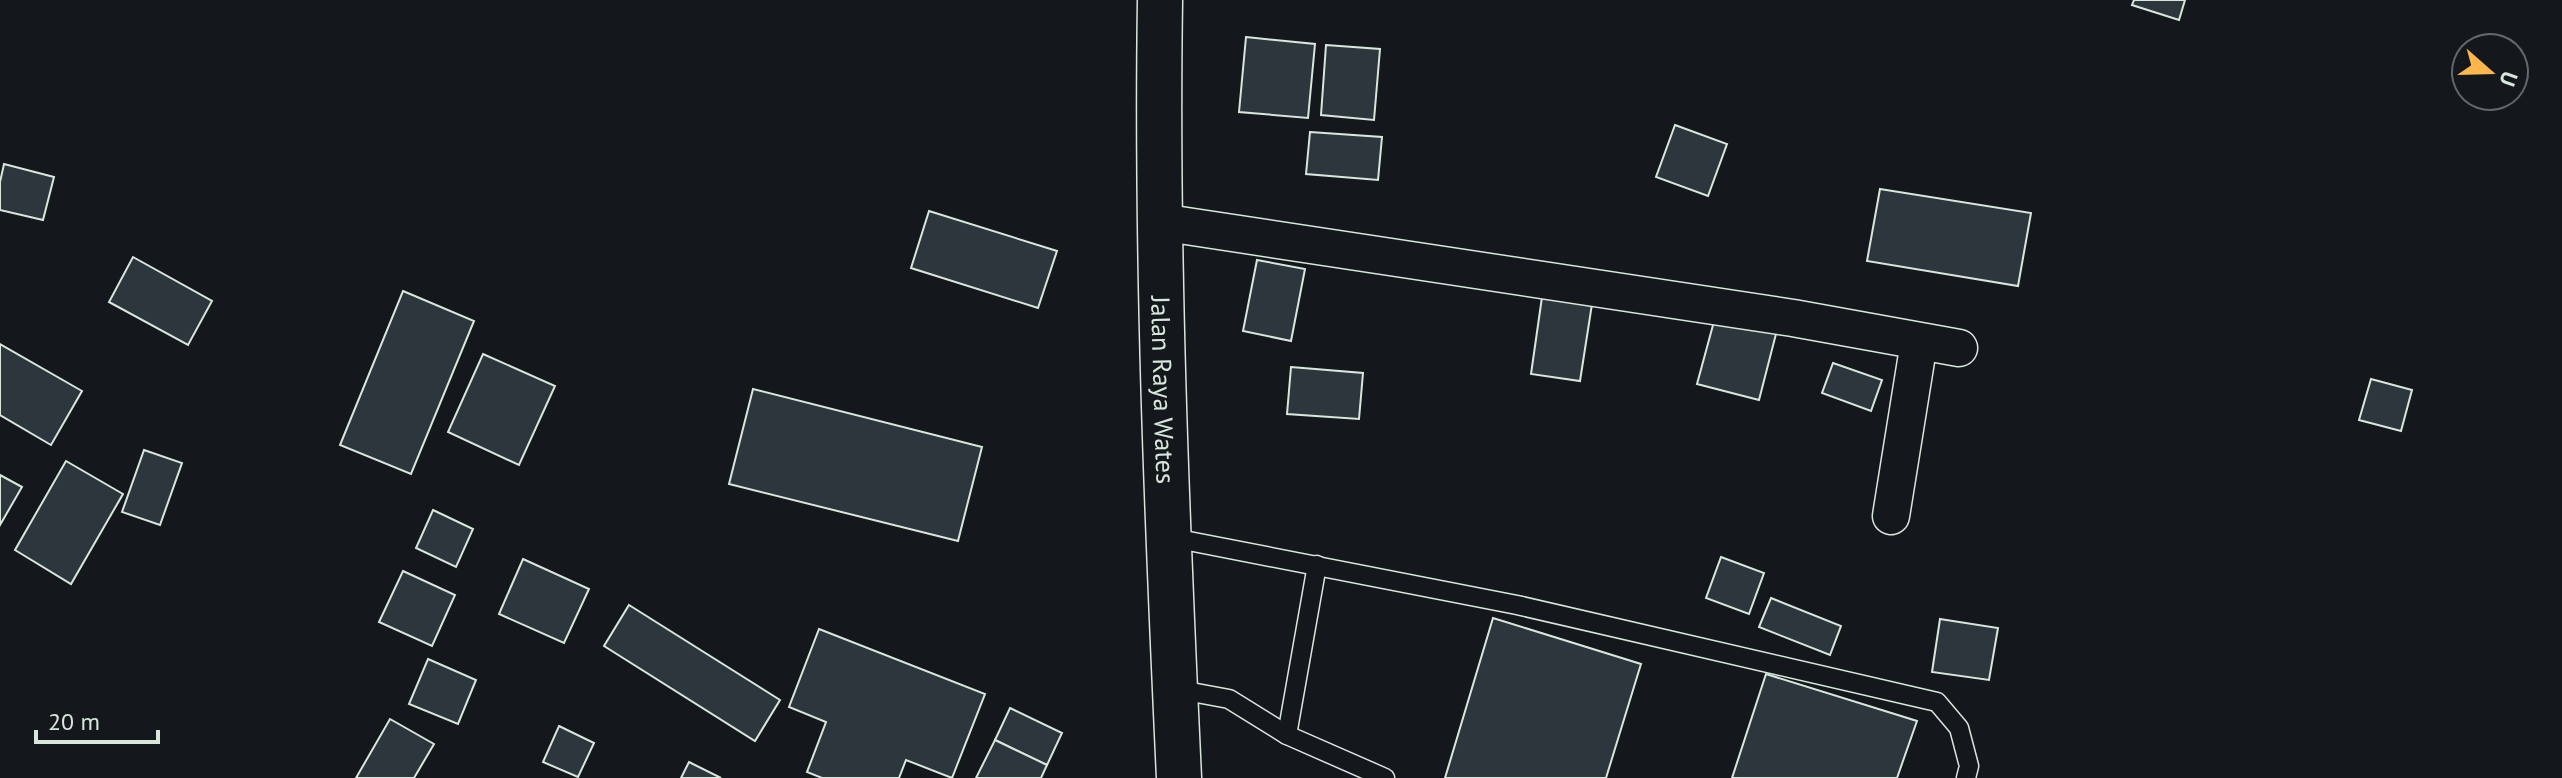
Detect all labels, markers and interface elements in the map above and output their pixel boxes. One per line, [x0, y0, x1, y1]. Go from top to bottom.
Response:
north arrow [2450, 32, 2530, 112]
text: U [2493, 68, 2524, 90]
street label: Jalan Raya Wates [1145, 295, 1183, 484]
scale bar [36, 694, 158, 744]
text: 20 m [48, 706, 100, 737]

